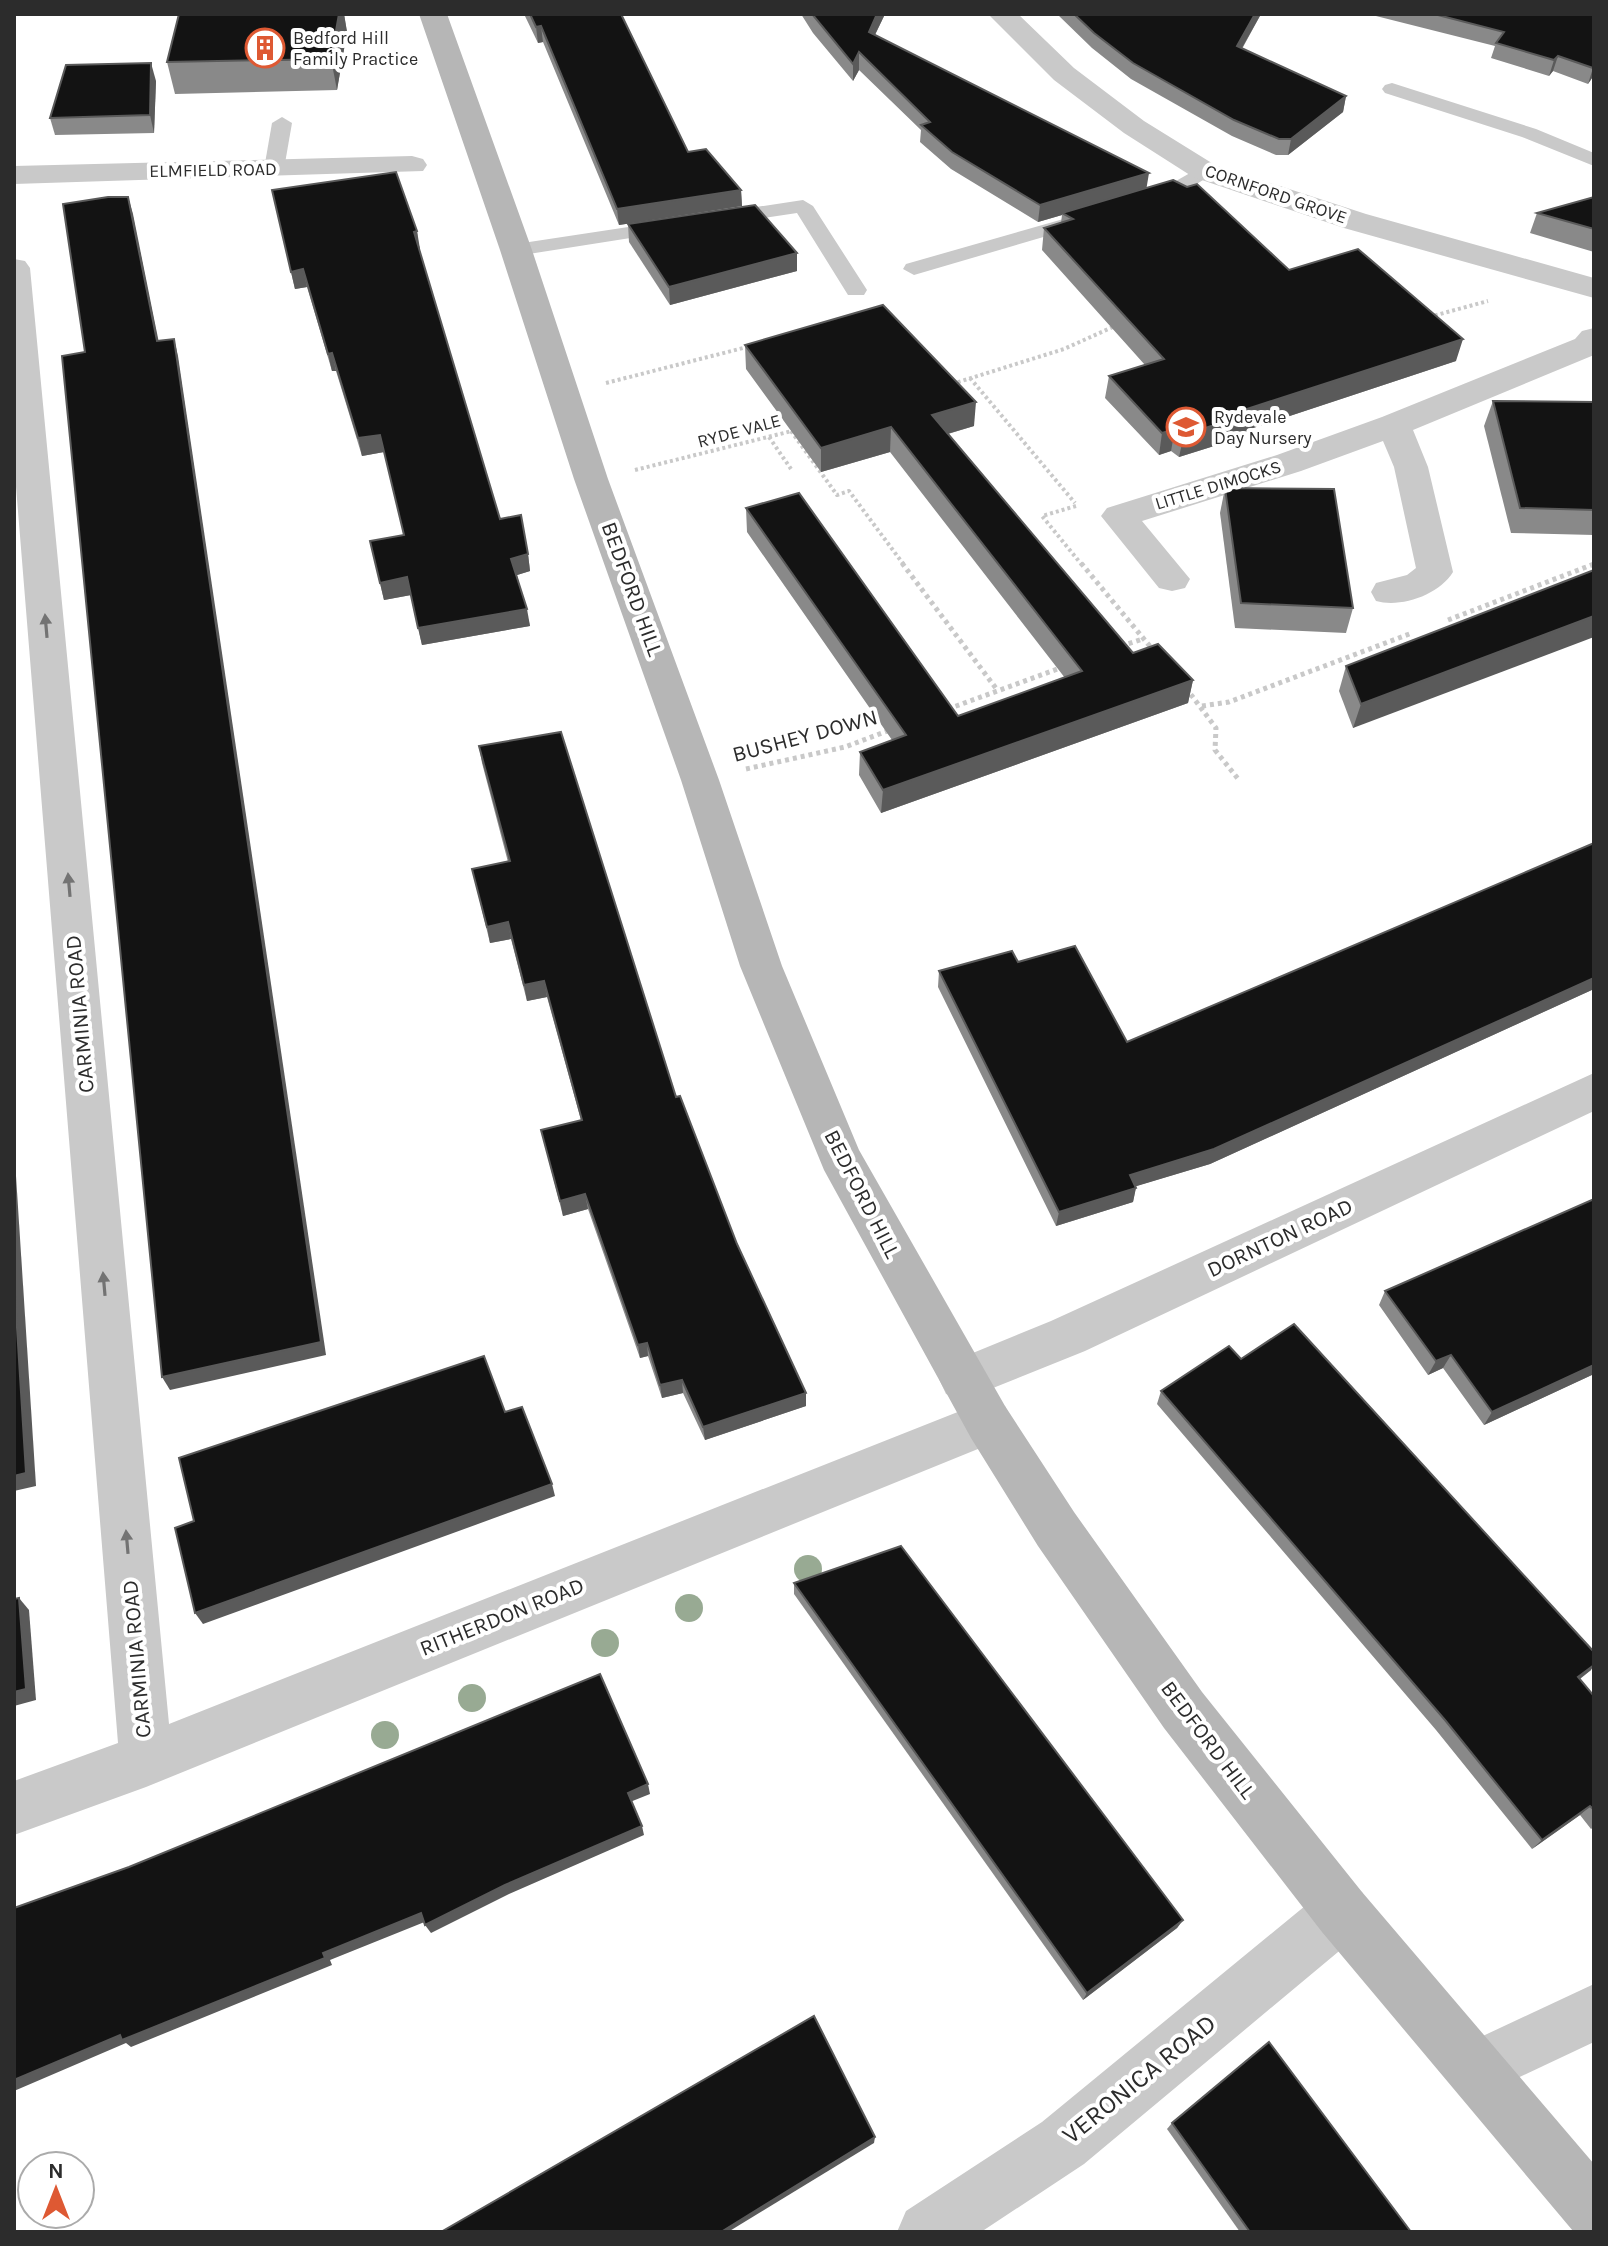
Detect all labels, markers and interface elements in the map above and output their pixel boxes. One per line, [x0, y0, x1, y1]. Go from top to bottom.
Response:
building icon: Bedford Hill Family Practice [244, 27, 286, 69]
place label: Bedford Hill Family Practice [293, 27, 418, 70]
street label: ELMFIELD ROAD [149, 158, 277, 182]
street label: CORNFORD GROVE [1202, 159, 1350, 229]
school or university icon: Rydevale Day Nursery [1165, 406, 1207, 448]
place label: Rydevale Day Nursery [1214, 406, 1312, 449]
street label: RYDE VALE [695, 409, 783, 453]
street label: LITTLE DIMOCKS [1152, 455, 1284, 515]
street label: BEDFORD HILL [596, 518, 669, 660]
one-way arrow [39, 613, 52, 638]
street label: BUSHEY DOWN [730, 704, 880, 768]
one-way arrow [62, 872, 75, 897]
street label: CARMINIA ROAD [60, 934, 100, 1094]
street label: BEDFORD HILL [818, 1125, 906, 1263]
street label: DORNTON ROAD [1203, 1193, 1357, 1283]
one-way arrow [97, 1271, 110, 1296]
one-way arrow [120, 1530, 133, 1555]
street label: RITHERDON ROAD [416, 1572, 588, 1662]
street label: CARMINIA ROAD [117, 1579, 157, 1739]
street label: BEDFORD HILL [1155, 1676, 1261, 1805]
street label: VERONICA ROAD [1056, 2008, 1222, 2150]
north arrow [16, 2150, 96, 2230]
text: N [48, 2158, 64, 2184]

